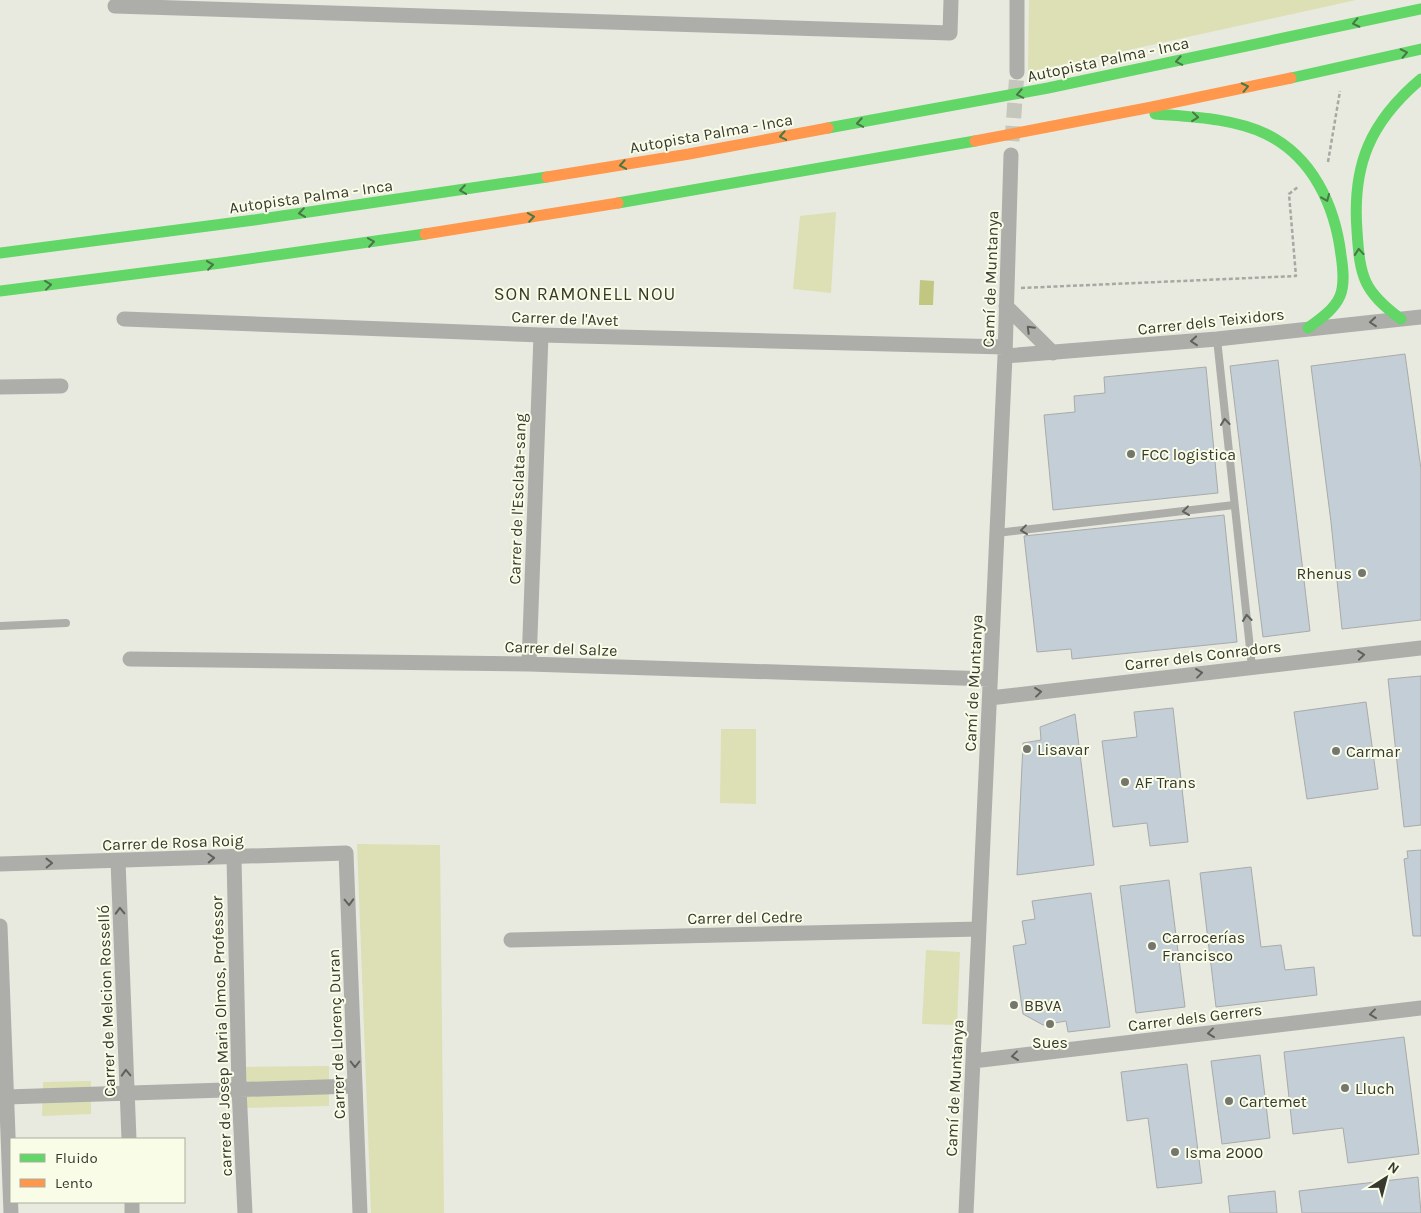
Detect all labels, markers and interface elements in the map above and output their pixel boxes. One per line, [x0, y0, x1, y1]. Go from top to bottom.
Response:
one-way arrow [1352, 17, 1361, 28]
street label: Autopista Palma - Inca [1025, 33, 1191, 86]
one-way arrow [1400, 48, 1409, 59]
one-way arrow [1175, 55, 1183, 66]
one-way arrow [1241, 82, 1250, 93]
one-way arrow [1015, 88, 1024, 98]
street label: Autopista Palma - Inca [628, 110, 794, 157]
one-way arrow [1191, 112, 1199, 123]
one-way arrow [856, 117, 864, 128]
one-way arrow [779, 131, 788, 141]
one-way arrow [619, 159, 628, 169]
street label: Autopista Palma - Inca [228, 176, 394, 217]
one-way arrow [459, 185, 467, 195]
one-way arrow [1320, 193, 1331, 202]
one-way arrow [298, 207, 306, 218]
street label: Camí de Muntanya [979, 210, 1002, 348]
one-way arrow [527, 213, 535, 223]
one-way arrow [366, 238, 375, 248]
one-way arrow [1354, 248, 1365, 256]
one-way arrow [206, 260, 214, 271]
one-way arrow [45, 280, 53, 291]
district label: SON RAMONELL NOU [494, 283, 676, 305]
street label: Carrer dels Teixidors [1137, 304, 1285, 339]
street label: Carrer de l'Avet [511, 307, 619, 330]
one-way arrow [1368, 316, 1376, 327]
one-way arrow [1026, 326, 1035, 335]
one-way arrow [1189, 336, 1197, 347]
street label: Carrer de l'Esclata-sang [505, 413, 530, 585]
one-way arrow [1220, 418, 1231, 426]
place label: FCC logistica [1141, 445, 1236, 464]
marker: FCC logistica [1125, 448, 1137, 460]
one-way arrow [1182, 505, 1190, 516]
one-way arrow [1020, 524, 1028, 535]
place label: Rhenus [1297, 564, 1352, 583]
marker: Rhenus [1356, 567, 1368, 579]
street label: Camí de Muntanya [960, 614, 987, 752]
one-way arrow [1241, 614, 1252, 622]
street label: Carrer dels Conradors [1124, 636, 1282, 675]
street label: Carrer del Salze [504, 637, 618, 660]
one-way arrow [1357, 650, 1365, 661]
one-way arrow [1196, 668, 1204, 679]
one-way arrow [1034, 687, 1042, 698]
place label: Lisavar [1037, 740, 1089, 759]
place label: Carmar [1346, 742, 1400, 761]
marker: Lisavar [1021, 743, 1033, 755]
marker: Carmar [1330, 745, 1342, 757]
place label: AF Trans [1135, 773, 1196, 792]
marker: AF Trans [1119, 776, 1131, 788]
street label: Carrer de Rosa Roig [102, 831, 244, 854]
one-way arrow [207, 852, 215, 863]
one-way arrow [45, 858, 53, 868]
street label: carrer de Josep Maria Olmos, Professor [207, 895, 236, 1177]
one-way arrow [344, 898, 354, 906]
street label: Carrer de Melcion Rosselló [94, 905, 119, 1097]
one-way arrow [115, 906, 126, 914]
street label: Carrer del Cedre [687, 907, 803, 928]
place label: Carrocerías Francisco [1162, 928, 1245, 965]
marker: Carrocerías Francisco [1146, 940, 1158, 952]
street label: Carrer de Llorenç Duran [324, 949, 349, 1119]
place label: BBVA [1024, 996, 1062, 1015]
marker: BBVA [1008, 999, 1020, 1011]
street label: Carrer dels Gerrers [1127, 1000, 1263, 1035]
one-way arrow [1368, 1008, 1376, 1019]
marker: Sues [1044, 1018, 1056, 1030]
street label: Camí de Muntanya [941, 1019, 968, 1157]
one-way arrow [1207, 1027, 1215, 1038]
place label: Sues [1032, 1033, 1068, 1052]
one-way arrow [1011, 1050, 1019, 1061]
one-way arrow [350, 1061, 360, 1069]
one-way arrow [121, 1069, 132, 1077]
place label: Lluch [1355, 1079, 1395, 1098]
marker: Lluch [1339, 1082, 1351, 1094]
place label: Cartemet [1239, 1092, 1307, 1111]
marker: Cartemet [1223, 1095, 1235, 1107]
legend [10, 1138, 185, 1203]
place label: Isma 2000 [1185, 1143, 1263, 1162]
marker: Isma 2000 [1169, 1146, 1181, 1158]
text: Fluido [55, 1149, 98, 1167]
north arrow [1361, 1153, 1411, 1203]
text: N [1384, 1158, 1402, 1178]
text: Lento [55, 1174, 93, 1192]

